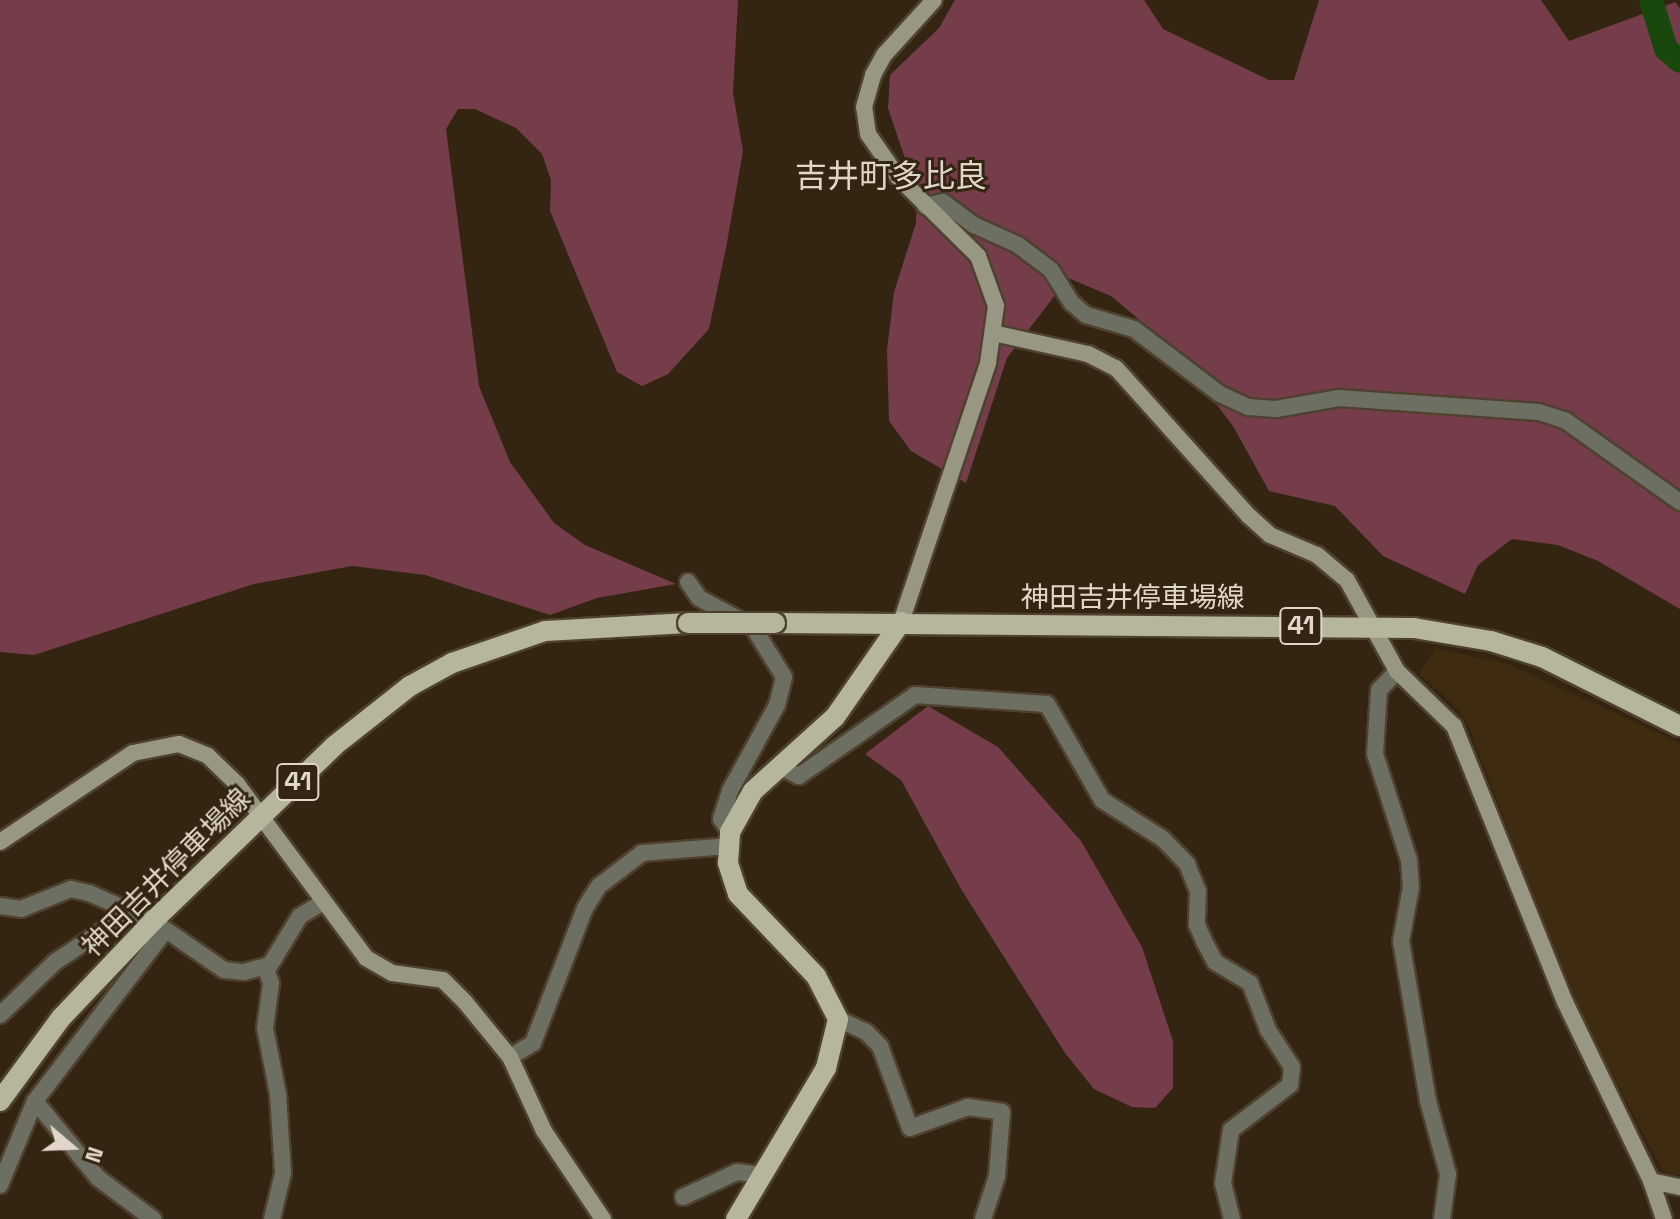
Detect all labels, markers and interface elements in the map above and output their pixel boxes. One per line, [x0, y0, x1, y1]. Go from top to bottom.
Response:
district label: 吉井町多比良 [795, 157, 987, 195]
street label: 神田吉井停車場線 [1021, 580, 1245, 614]
road number: 41 [1279, 604, 1323, 648]
road number: 41 [276, 760, 320, 804]
street label: 神田吉井停車場線 [75, 781, 257, 963]
north arrow [32, 1107, 112, 1187]
text: N [79, 1143, 110, 1166]

